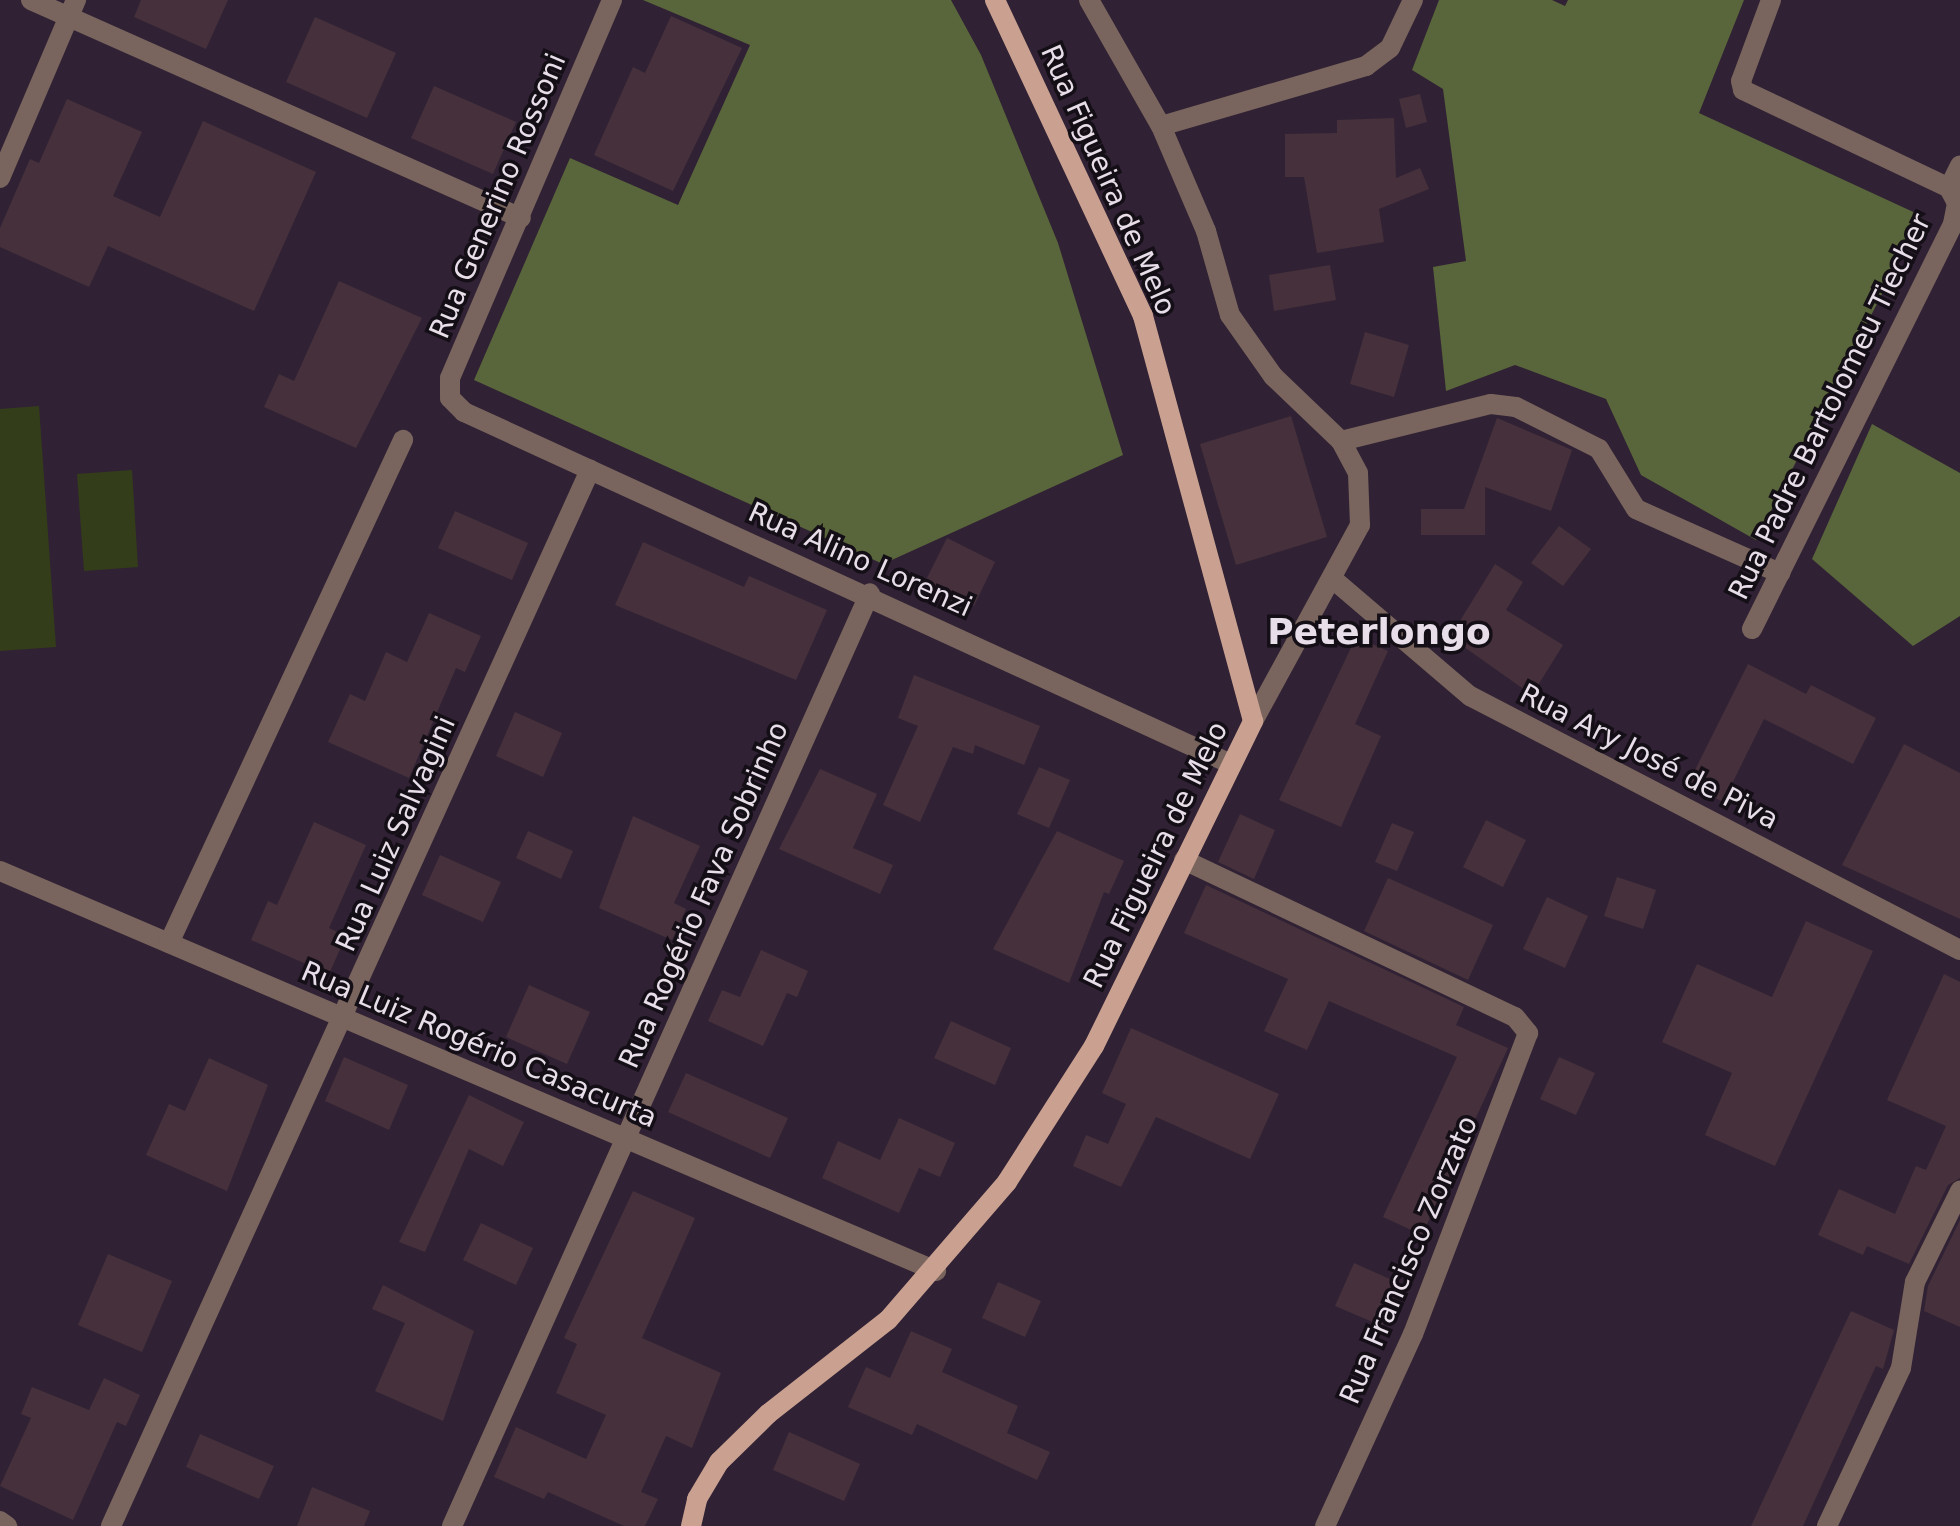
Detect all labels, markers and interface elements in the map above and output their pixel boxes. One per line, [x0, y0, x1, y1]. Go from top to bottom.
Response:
street label: Rua Figueira de Melo [1033, 40, 1183, 320]
street label: Rua Generino Rossoni [423, 49, 573, 343]
street label: Rua Padre Bartolomeu Tiecher [1722, 209, 1938, 605]
street label: Rua Alino Lorenzi [743, 496, 977, 624]
district label: Peterlongo [1267, 610, 1491, 654]
street label: Rua Ary José de Piva [1514, 677, 1784, 837]
street label: Rua Luiz Salvagini [329, 711, 463, 957]
street label: Rua Figueira de Melo [1077, 716, 1235, 994]
street label: Rua Rogério Fava Sobrinho [612, 717, 796, 1073]
street label: Rua Luiz Rogério Casacurta [296, 955, 662, 1135]
street label: Rua Francisco Zorzato [1333, 1111, 1485, 1409]

